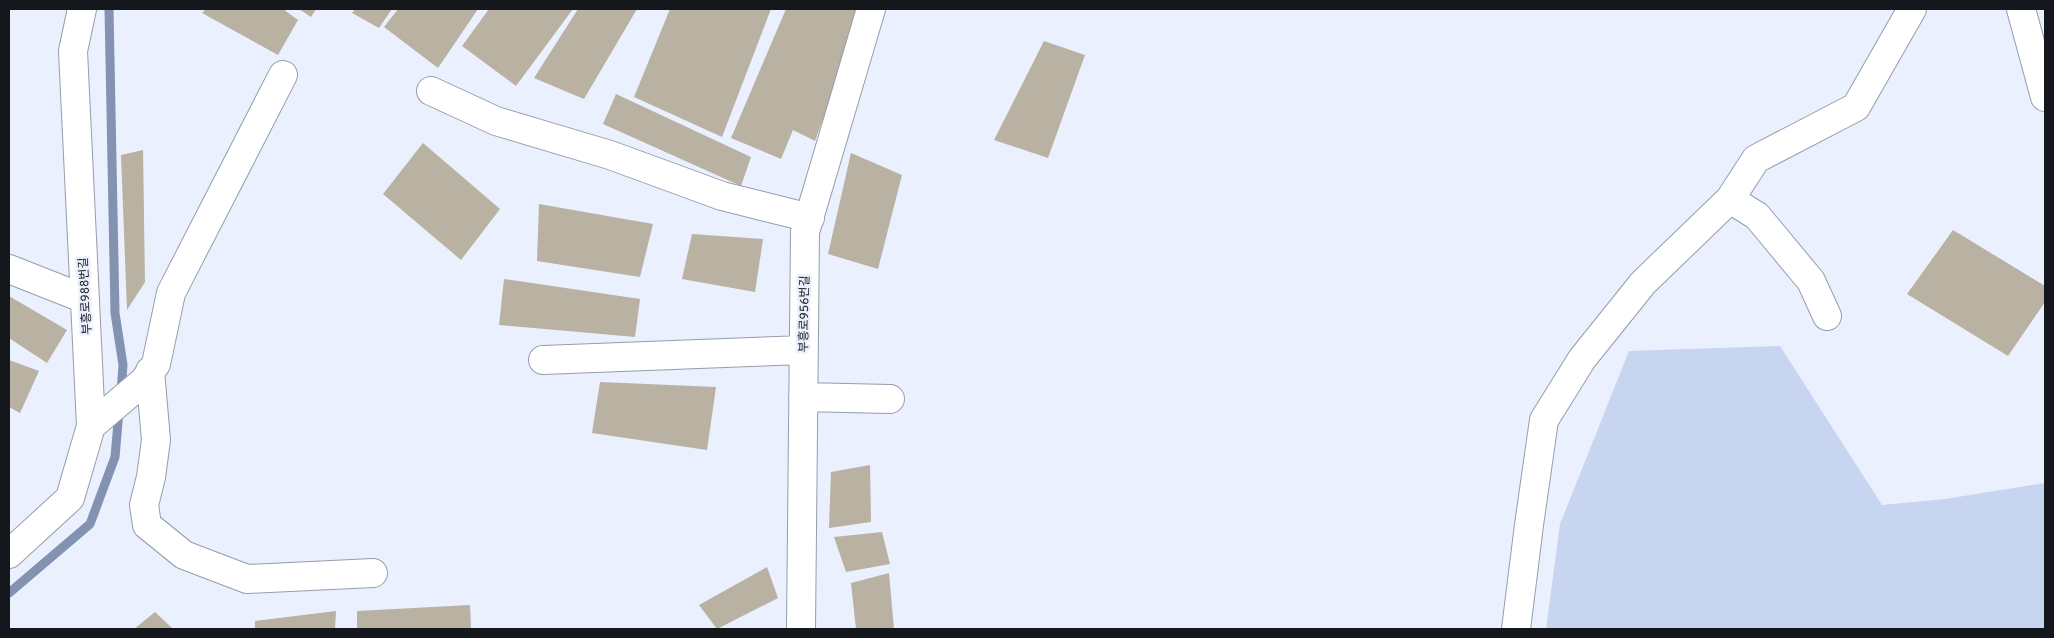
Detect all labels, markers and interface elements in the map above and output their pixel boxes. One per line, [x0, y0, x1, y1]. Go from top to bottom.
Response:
street label: 부흥로988번길 [76, 257, 96, 335]
street label: 부흥로956번길 [796, 275, 814, 353]

